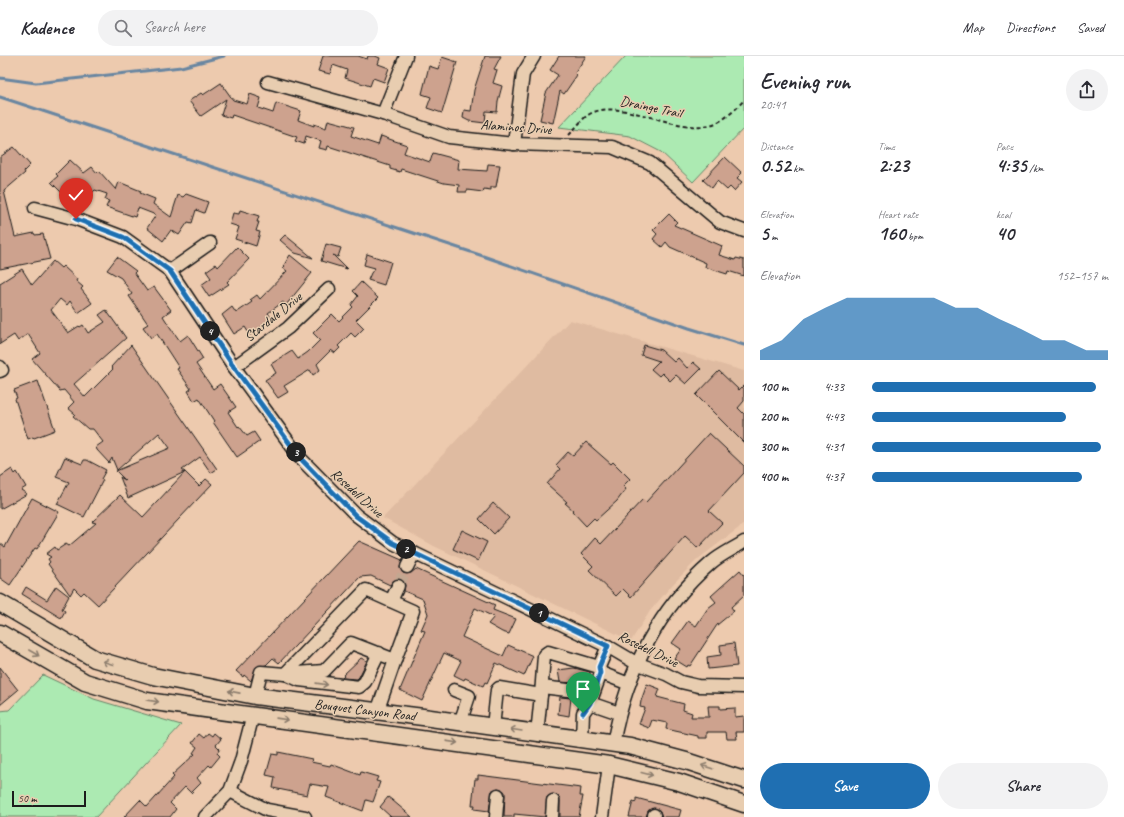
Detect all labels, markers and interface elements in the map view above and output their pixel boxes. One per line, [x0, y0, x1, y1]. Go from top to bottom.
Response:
search box [98, 10, 378, 46]
text: Kadence [20, 16, 74, 40]
icon: search [112, 17, 134, 39]
text: Search here [144, 18, 205, 37]
text: Map [963, 19, 984, 36]
text: Directions [1006, 19, 1055, 36]
text: Saved [1077, 19, 1104, 36]
text: Evening run [760, 68, 850, 96]
button: share [1066, 69, 1108, 111]
street label: Drainge Trail [619, 92, 686, 122]
text: 20:41 [760, 97, 786, 113]
street label: Alaminos Drive [480, 116, 553, 138]
text: Distance [760, 139, 793, 153]
text: Time [878, 139, 895, 153]
text: Pace [996, 139, 1013, 153]
text: 0.52 [760, 153, 791, 178]
text: 2:23 [878, 153, 909, 178]
text: 4:35 [996, 153, 1027, 178]
text: km [791, 161, 804, 175]
text: /km [1027, 161, 1044, 175]
pin [59, 178, 93, 219]
icon: check [65, 184, 87, 206]
text: Elevation [760, 207, 794, 221]
text: Heart rate [878, 207, 918, 221]
text: kcal [996, 207, 1011, 221]
text: 5 [760, 221, 769, 246]
text: 160 [878, 221, 905, 246]
text: 40 [996, 221, 1014, 246]
text: m [769, 229, 778, 243]
text: bpm [905, 229, 923, 243]
text: Elevation [760, 268, 800, 284]
text: 152–157 m [1057, 268, 1108, 284]
street label: Stardale Drive [241, 288, 306, 345]
pin: 4 [200, 321, 220, 341]
text: 4 [208, 324, 212, 338]
text: 100 m [760, 379, 788, 395]
text: 4:33 [824, 379, 844, 395]
text: 200 m [760, 409, 788, 425]
text: 4:43 [824, 409, 844, 425]
text: 300 m [760, 439, 788, 455]
text: 4:31 [824, 439, 844, 455]
pin: 3 [286, 442, 306, 462]
text: 3 [294, 445, 298, 459]
street label: Rosedell Drive [327, 465, 388, 522]
text: 400 m [760, 469, 788, 485]
text: 4:37 [824, 469, 844, 485]
pin: 2 [396, 539, 416, 559]
text: 2 [404, 542, 408, 556]
pin: 1 [529, 603, 549, 623]
text: 1 [537, 606, 541, 620]
street label: Rosedell Drive [615, 627, 682, 671]
one-way arrow [28, 649, 40, 657]
one-way arrow [102, 659, 115, 666]
pin [566, 672, 600, 713]
icon: arrive [572, 678, 594, 700]
one-way arrow [315, 680, 328, 688]
one-way arrow [228, 688, 241, 696]
street label: Bouquet Canyon Road [313, 695, 419, 725]
one-way arrow [146, 698, 159, 705]
one-way arrow [275, 715, 288, 723]
one-way arrow [510, 726, 523, 734]
one-way arrow [446, 739, 459, 747]
one-way arrow [701, 763, 713, 771]
button: Save [760, 763, 930, 809]
button: Share [938, 763, 1108, 809]
one-way arrow [641, 771, 654, 778]
scale bar [12, 789, 86, 808]
text: 50 m [18, 791, 37, 805]

